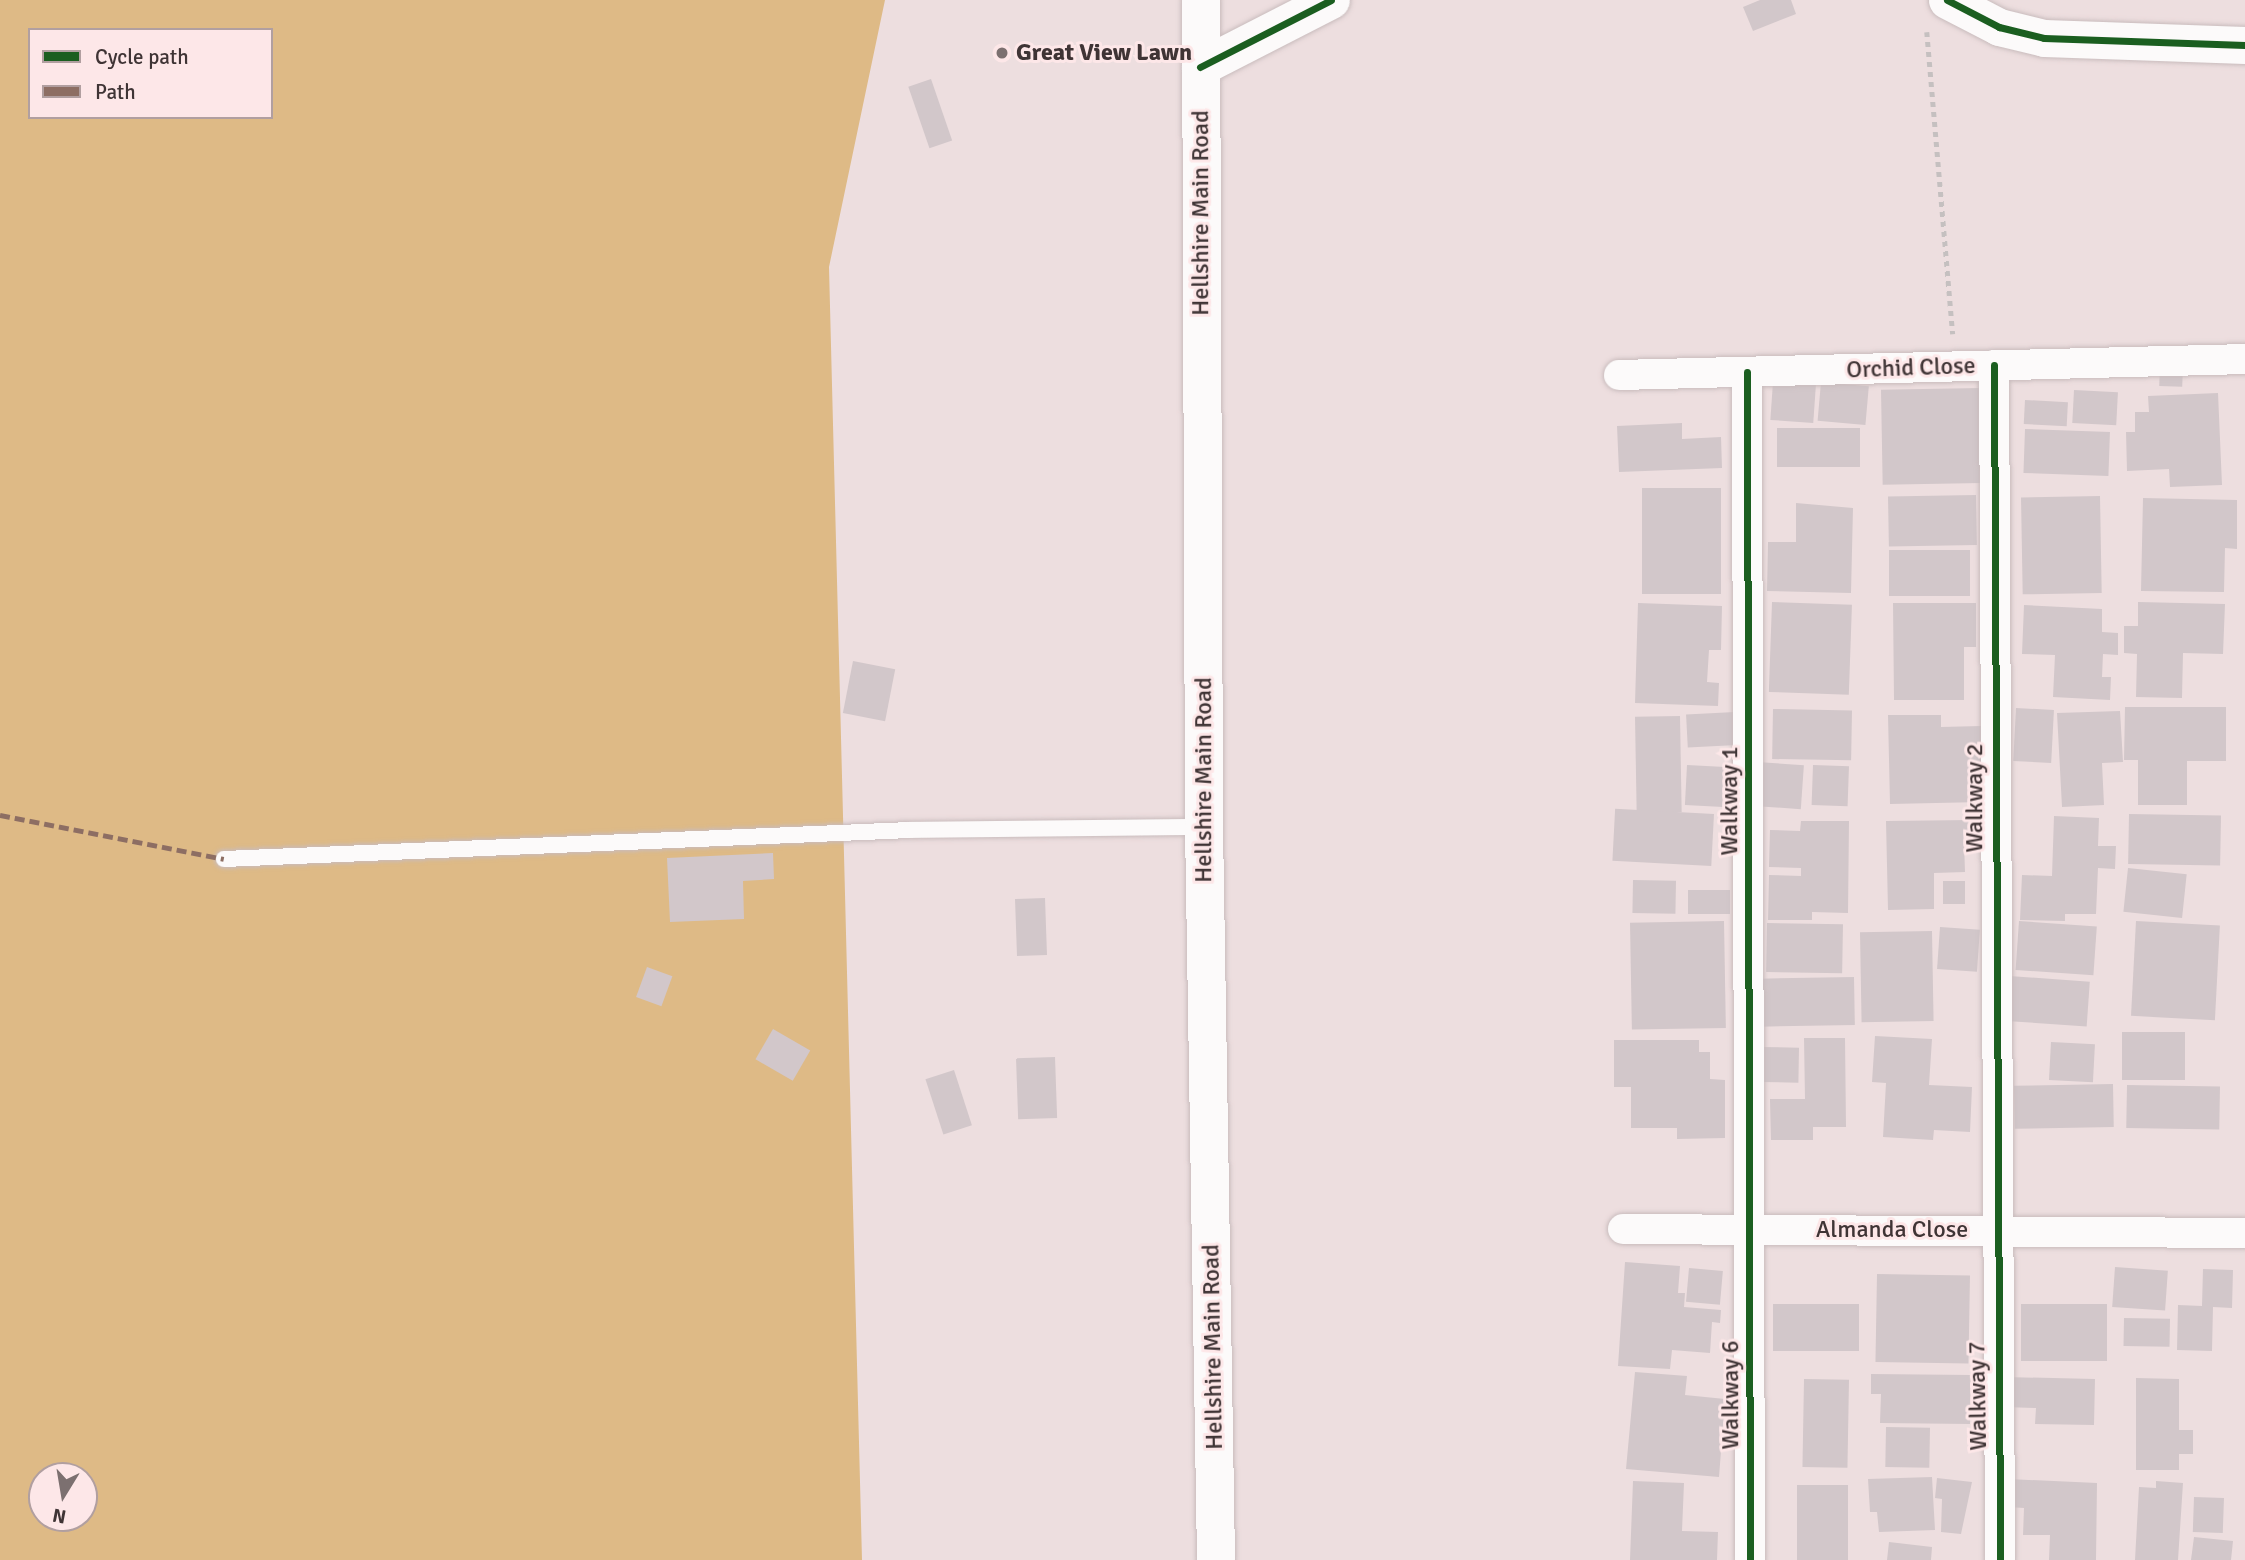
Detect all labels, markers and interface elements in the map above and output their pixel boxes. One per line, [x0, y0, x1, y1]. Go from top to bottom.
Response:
legend [28, 28, 273, 119]
place label: Great View Lawn [1016, 39, 1192, 67]
text: Cycle path [95, 44, 189, 70]
marker: Great View Lawn [994, 45, 1010, 61]
text: Path [95, 79, 136, 105]
street label: Hellshire Main Road [1187, 110, 1215, 316]
street label: Orchid Close [1846, 351, 1976, 385]
street label: Hellshire Main Road [1190, 677, 1218, 883]
street label: Walkway 2 [1961, 743, 1989, 853]
street label: Walkway 1 [1716, 746, 1744, 856]
street label: Almanda Close [1816, 1216, 1968, 1244]
street label: Hellshire Main Road [1197, 1244, 1229, 1450]
street label: Walkway 6 [1717, 1340, 1745, 1450]
street label: Walkway 7 [1963, 1341, 1993, 1451]
north arrow [28, 1462, 98, 1532]
text: N [51, 1503, 68, 1529]

